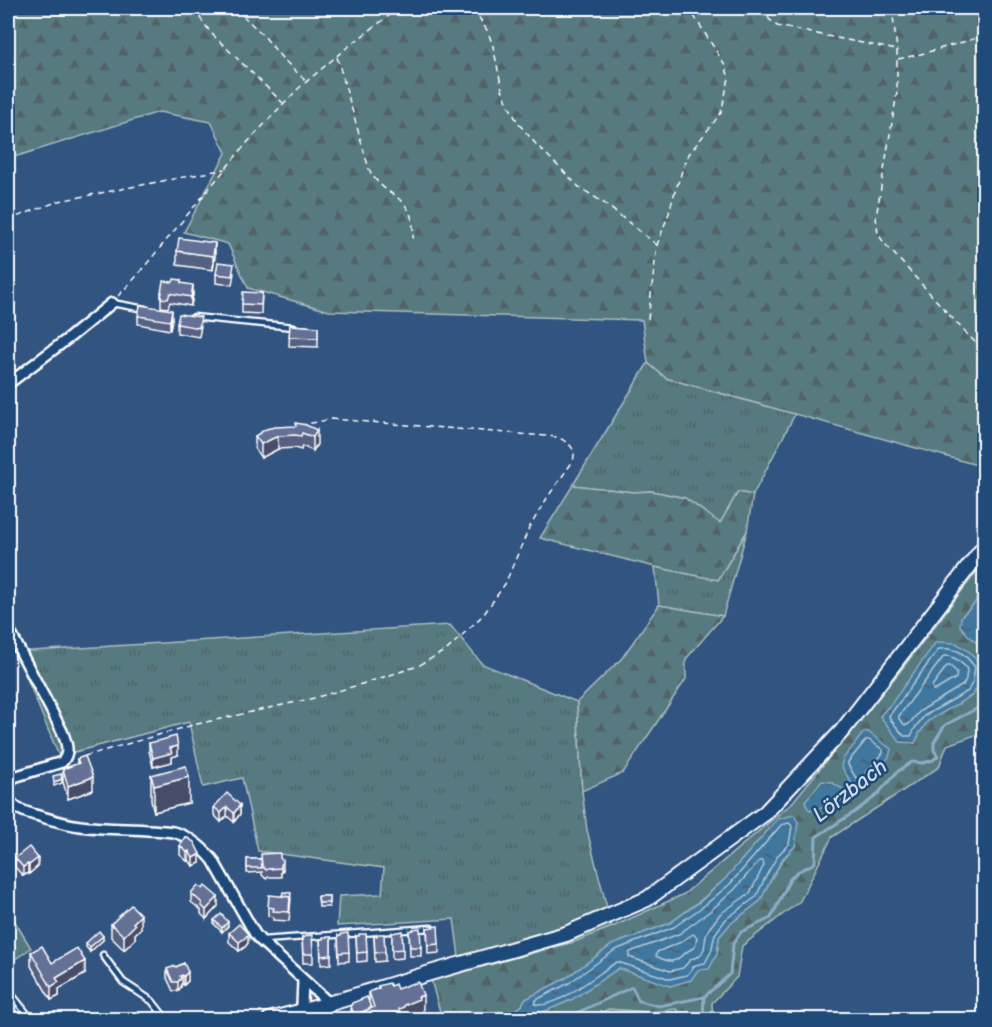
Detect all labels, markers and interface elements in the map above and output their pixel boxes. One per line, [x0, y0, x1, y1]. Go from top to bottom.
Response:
water label: Lörzbach [808, 754, 893, 828]

